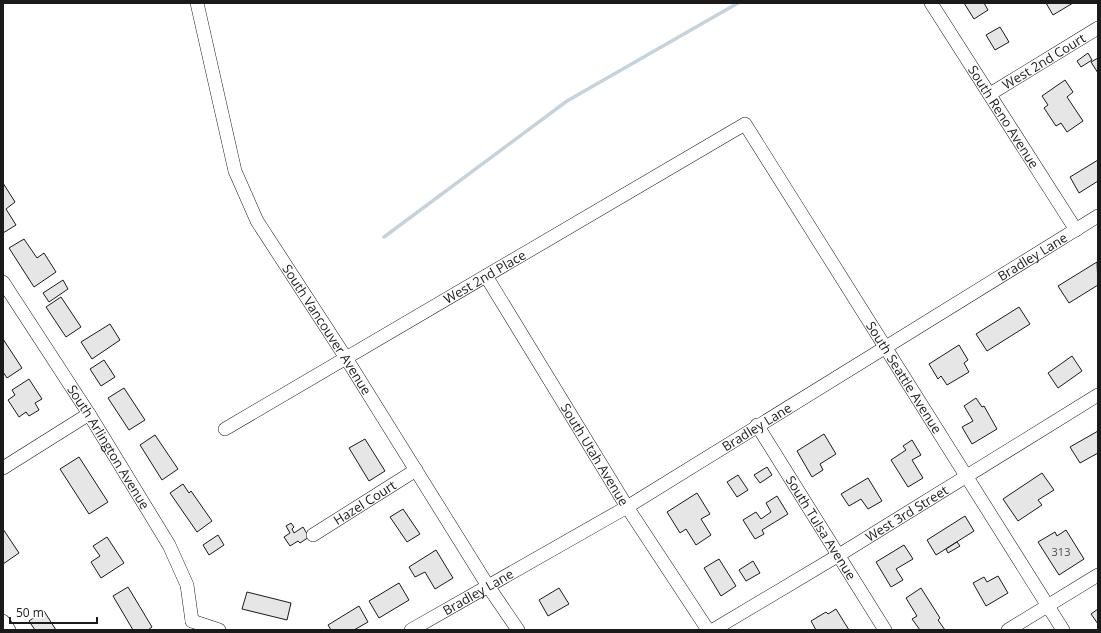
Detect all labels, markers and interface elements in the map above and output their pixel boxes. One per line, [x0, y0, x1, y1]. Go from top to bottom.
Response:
street label: West 2nd Court [999, 29, 1089, 93]
street label: South Reno Avenue [964, 62, 1043, 172]
street label: Bradley Lane [994, 228, 1071, 285]
street label: West 2nd Place [440, 246, 529, 308]
street label: South Vancouver Avenue [278, 261, 376, 398]
street label: South Seattle Avenue [862, 318, 946, 437]
street label: South Arlington Avenue [63, 381, 154, 513]
street label: Bradley Lane [718, 399, 795, 455]
street label: South Utah Avenue [557, 400, 633, 509]
street label: South Tulsa Avenue [782, 472, 860, 583]
street label: Hazel Court [330, 476, 400, 529]
street label: West 3rd Street [862, 481, 952, 546]
house number: 313 [1052, 544, 1070, 559]
street label: Bradley Lane [439, 565, 517, 619]
scale bar [10, 599, 97, 625]
text: 50 m [16, 604, 44, 621]

